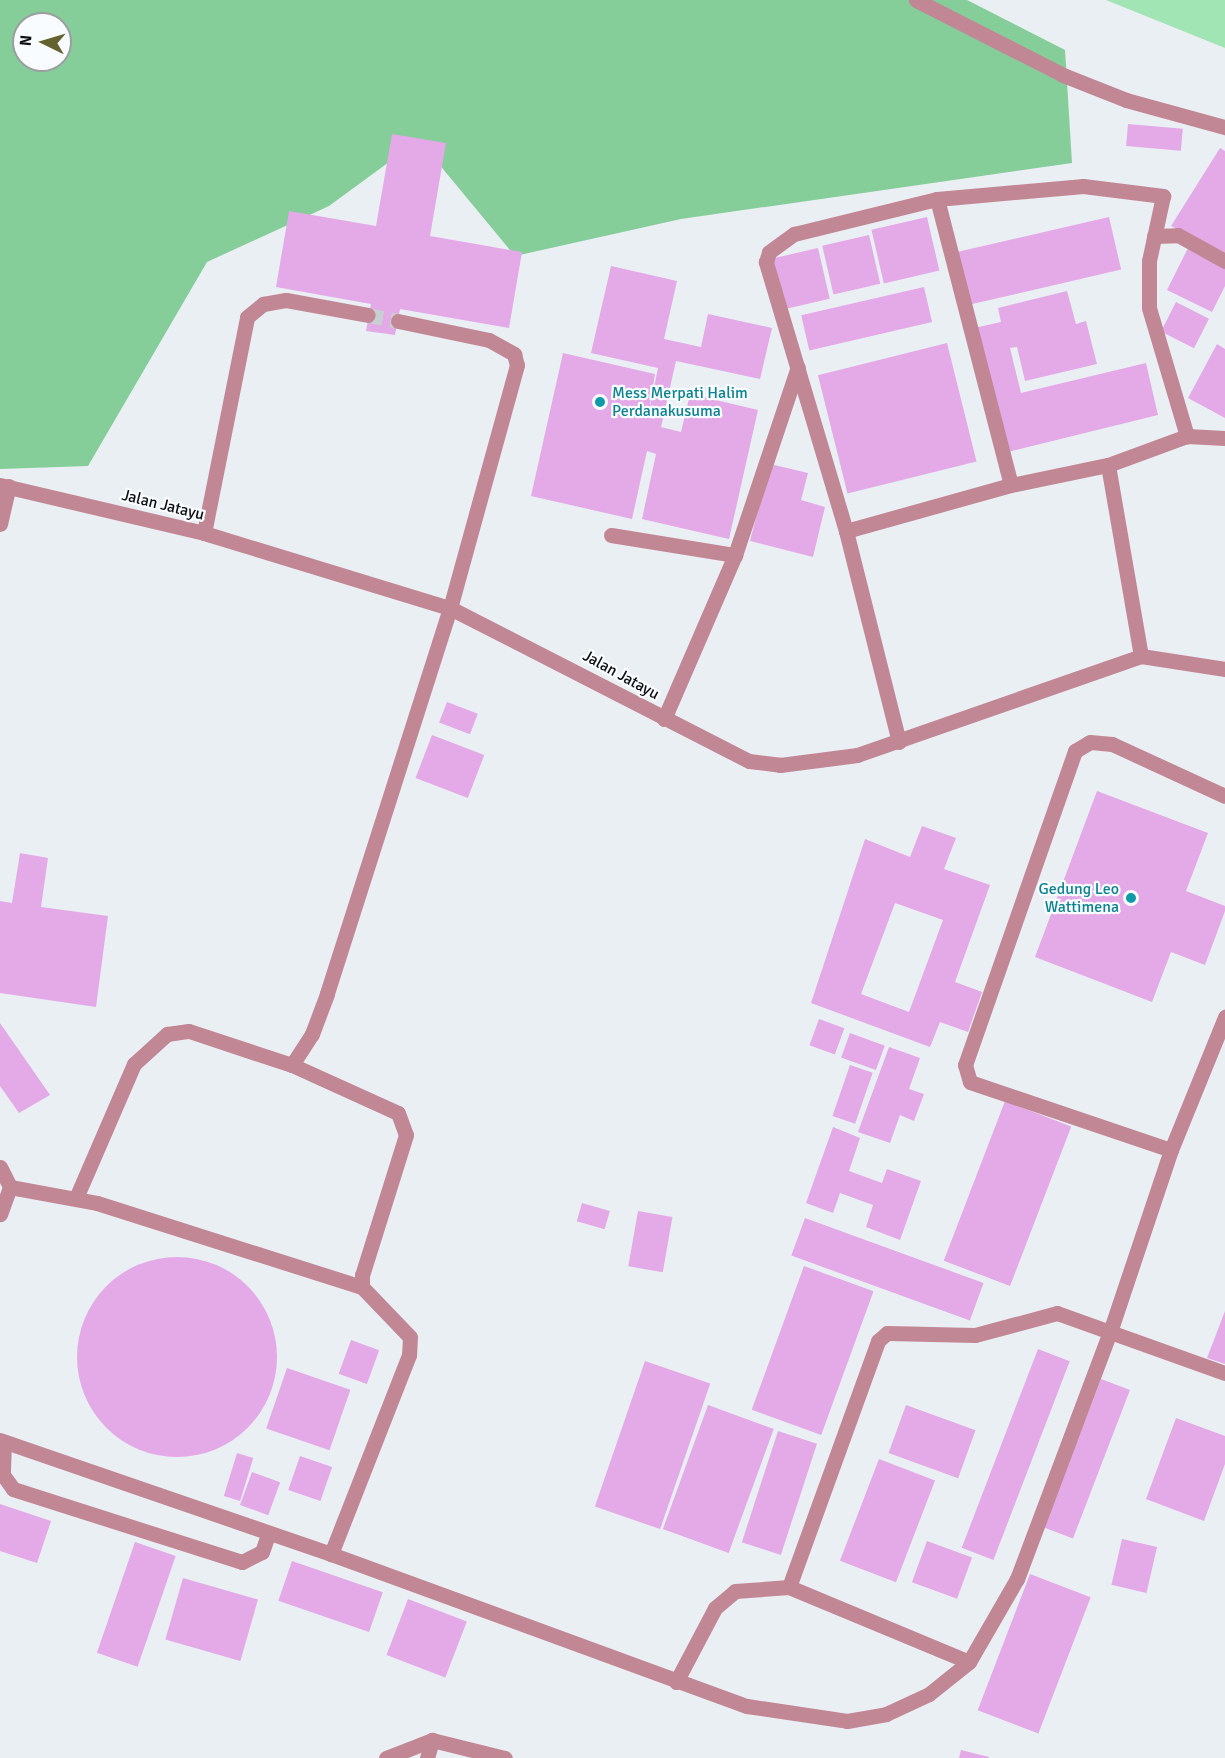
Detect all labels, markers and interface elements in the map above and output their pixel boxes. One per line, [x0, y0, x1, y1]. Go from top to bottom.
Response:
north arrow [12, 12, 72, 72]
text: N [16, 34, 37, 47]
place label: Mess Merpati Halim Perdanakusuma [612, 383, 748, 421]
marker: Mess Merpati Halim Perdanakusuma [593, 395, 607, 409]
street label: Jalan Jatayu [120, 485, 206, 525]
street label: Jalan Jatayu [579, 646, 663, 704]
place label: Gedung Leo Wattimena [1039, 879, 1119, 917]
marker: Gedung Leo Wattimena [1124, 891, 1138, 905]

